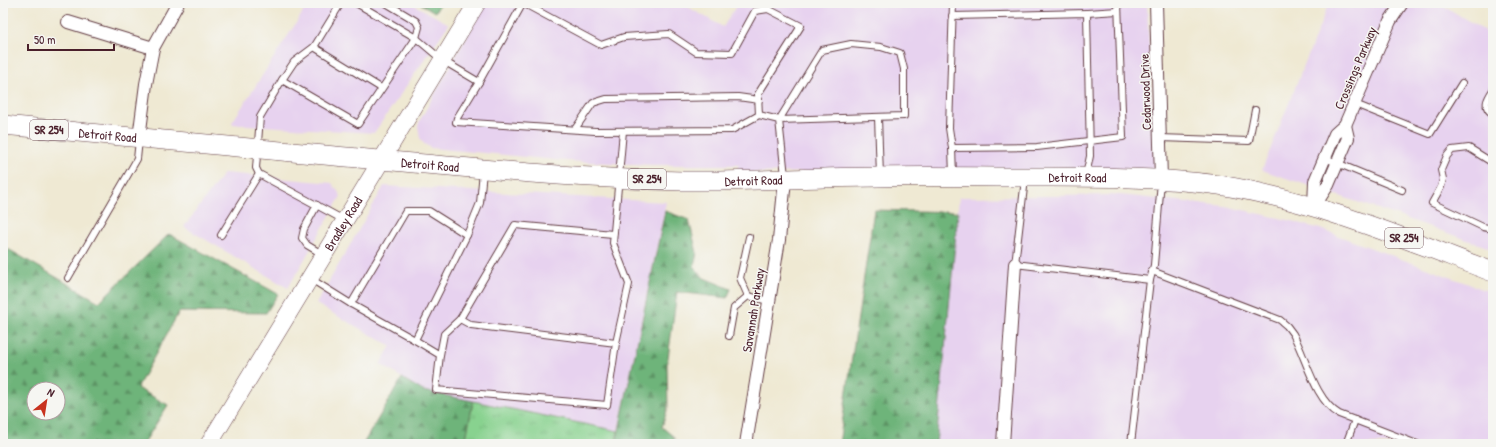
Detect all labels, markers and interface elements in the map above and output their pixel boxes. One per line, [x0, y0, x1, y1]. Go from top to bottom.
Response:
street label: Crossings Parkway [1329, 23, 1381, 112]
scale bar [28, 26, 114, 52]
text: 50 m [34, 31, 55, 48]
street label: Cedarwood Drive [1135, 53, 1155, 131]
road number: SR 254 [30, 120, 68, 140]
street label: Detroit Road [78, 123, 137, 147]
street label: Detroit Road [400, 153, 460, 176]
street label: Detroit Road [1049, 168, 1107, 186]
road number: SR 254 [628, 169, 666, 189]
street label: Detroit Road [725, 170, 783, 190]
street label: Bradley Road [320, 193, 366, 254]
road number: SR 254 [1385, 228, 1423, 248]
street label: Savannah Parkway [737, 266, 769, 353]
north arrow [26, 381, 66, 421]
text: N [45, 385, 57, 400]

